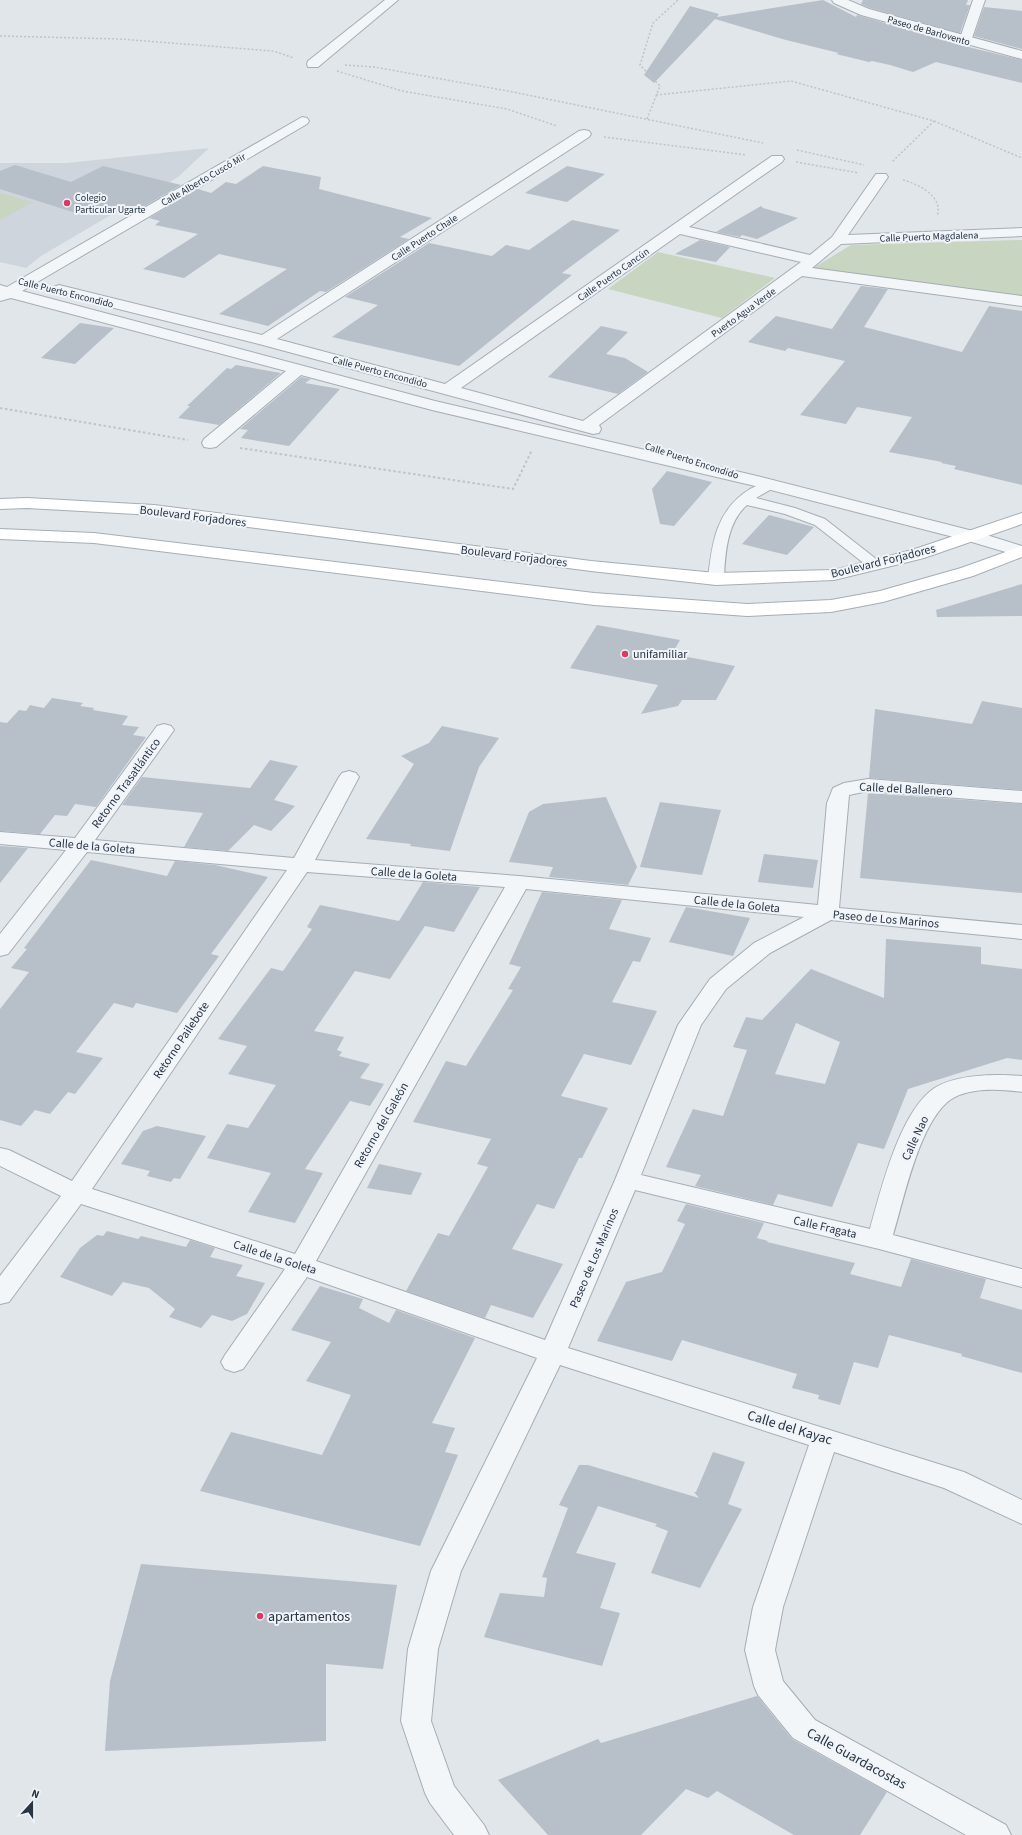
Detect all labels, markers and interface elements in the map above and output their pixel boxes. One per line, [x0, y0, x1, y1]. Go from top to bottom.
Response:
street label: Paseo de Barlovento [886, 12, 972, 49]
street label: Calle Alberto Cuscó Mir [159, 150, 249, 210]
place label: Colegio Particular Ugarte [75, 191, 146, 217]
marker: Colegio Particular Ugarte [62, 198, 72, 208]
street label: Calle Puerto Chale [389, 211, 461, 265]
street label: Calle Puerto Magdalena [879, 228, 979, 246]
street label: Calle Puerto Cancún [575, 245, 652, 305]
street label: Calle Puerto Encondido [17, 274, 115, 312]
street label: Puerto Agua Verde [708, 284, 779, 341]
street label: Calle Puerto Encondido [331, 353, 429, 391]
street label: Calle Puerto Encondido [643, 439, 740, 483]
street label: Boulevard Forjadores [139, 502, 247, 531]
street label: Boulevard Forjadores [829, 540, 937, 583]
street label: Boulevard Forjadores [460, 542, 568, 571]
place label: unifamiliar [633, 646, 688, 663]
marker: unifamiliar [620, 649, 630, 659]
street label: Retorno Trasatlántico [88, 735, 165, 832]
street label: Calle del Ballenero [859, 779, 953, 800]
street label: Calle de la Goleta [48, 834, 136, 859]
street label: Calle de la Goleta [370, 863, 458, 886]
street label: Calle de la Goleta [693, 892, 781, 917]
street label: Paseo de Los Marinos [832, 906, 940, 933]
street label: Retorno Pailebote [149, 998, 214, 1082]
street label: Retorno del Galeón [350, 1079, 413, 1171]
street label: Calle Nao [898, 1113, 933, 1163]
street label: Paseo de Los Marinos [566, 1206, 623, 1311]
street label: Calle Fragata [792, 1212, 858, 1243]
street label: Calle de la Goleta [231, 1236, 319, 1279]
street label: Calle del Kayac [745, 1406, 835, 1451]
place label: apartamentos [268, 1607, 350, 1627]
marker: apartamentos [255, 1611, 265, 1621]
street label: Calle Guardacostas [803, 1723, 910, 1795]
north arrow [12, 1783, 52, 1823]
text: N [29, 1786, 42, 1802]

